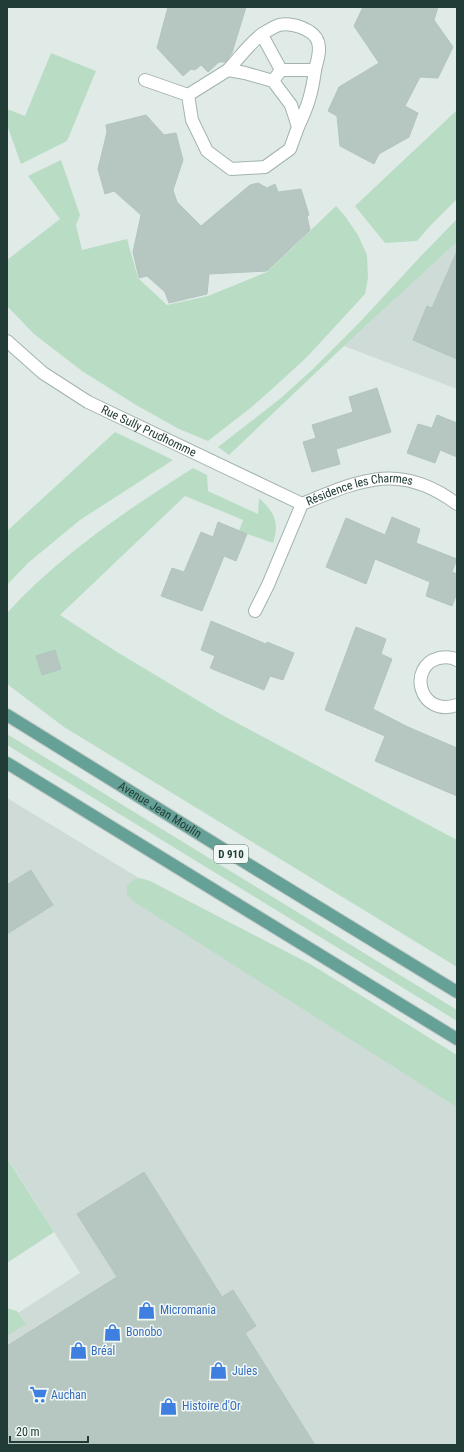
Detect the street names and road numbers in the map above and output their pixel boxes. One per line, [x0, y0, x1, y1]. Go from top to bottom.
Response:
street label: Rue Sully Prudhomme [99, 402, 199, 460]
street label: Résidence les Charmes [304, 471, 414, 509]
street label: Avenue Jean Moulin [116, 779, 204, 841]
road number: D 910 [214, 845, 248, 863]

